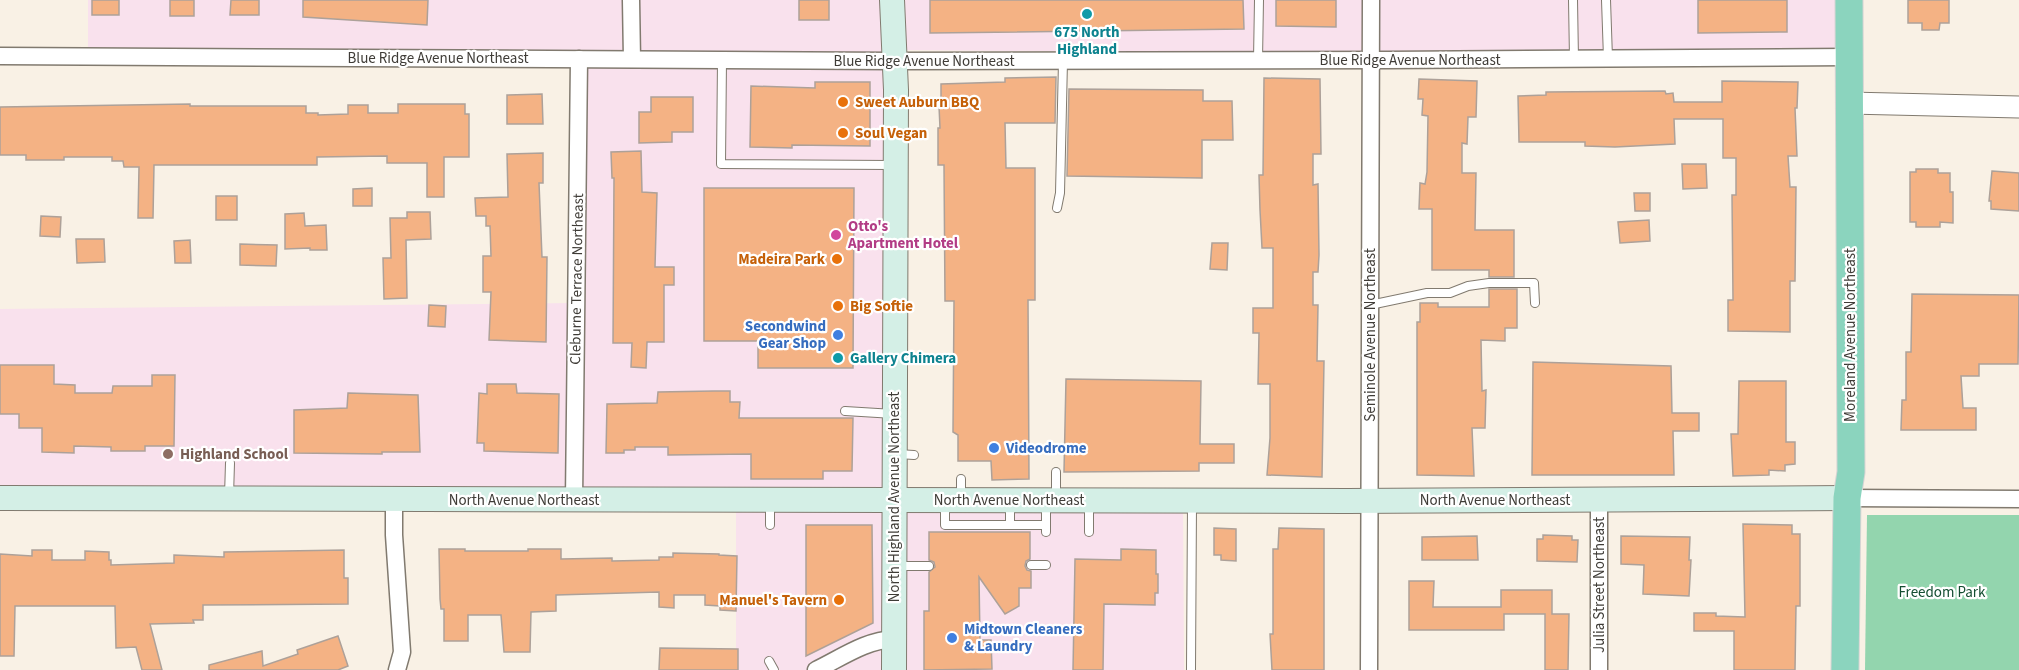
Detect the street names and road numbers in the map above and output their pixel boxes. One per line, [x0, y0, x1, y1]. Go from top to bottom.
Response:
street label: Blue Ridge Avenue Northeast [348, 48, 528, 69]
street label: Blue Ridge Avenue Northeast [1320, 50, 1500, 71]
street label: Blue Ridge Avenue Northeast [834, 51, 1014, 72]
street label: Cleburne Terrace Northeast [565, 193, 589, 365]
street label: Seminole Avenue Northeast [1360, 248, 1381, 422]
street label: Moreland Avenue Northeast [1840, 248, 1861, 422]
street label: North Highland Avenue Northeast [884, 392, 905, 602]
street label: North Avenue Northeast [449, 490, 599, 511]
street label: North Avenue Northeast [934, 490, 1084, 511]
street label: North Avenue Northeast [1420, 490, 1570, 511]
street label: Julia Street Northeast [1589, 517, 1610, 653]

